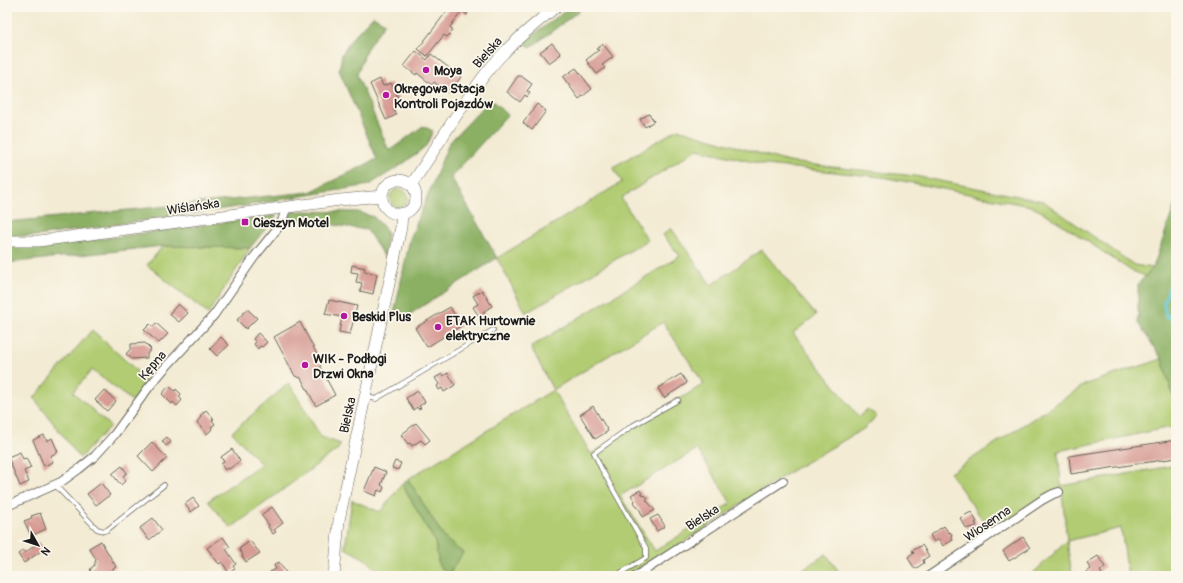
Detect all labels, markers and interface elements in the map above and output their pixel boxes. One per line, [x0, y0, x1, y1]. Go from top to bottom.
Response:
street label: Bielska [470, 34, 506, 72]
place label: Moya [434, 63, 462, 79]
marker: Moya [421, 65, 431, 75]
place label: Okręgowa Stacja Kontroli Pojazdów [394, 81, 493, 112]
marker: Okręgowa Stacja Kontroli Pojazdów [381, 90, 391, 100]
street label: Wiślańska [166, 195, 221, 219]
place label: Cieszyn Motel [253, 215, 329, 231]
marker: Cieszyn Motel [240, 217, 250, 227]
place label: Beskid Plus [352, 309, 411, 325]
marker: Beskid Plus [339, 311, 349, 321]
place label: ETAK Hurtownie elektryczne [445, 313, 536, 344]
marker: ETAK Hurtownie elektryczne [433, 322, 443, 332]
street label: Kępna [135, 347, 170, 384]
place label: WIK - Podłogi Drzwi Okna [313, 351, 387, 382]
marker: WIK - Podłogi Drzwi Okna [300, 360, 310, 370]
street label: Bielska [336, 396, 360, 435]
street label: Bielska [683, 501, 722, 534]
street label: Wiosenna [961, 502, 1014, 545]
north arrow [18, 525, 58, 565]
text: N [38, 544, 53, 558]

